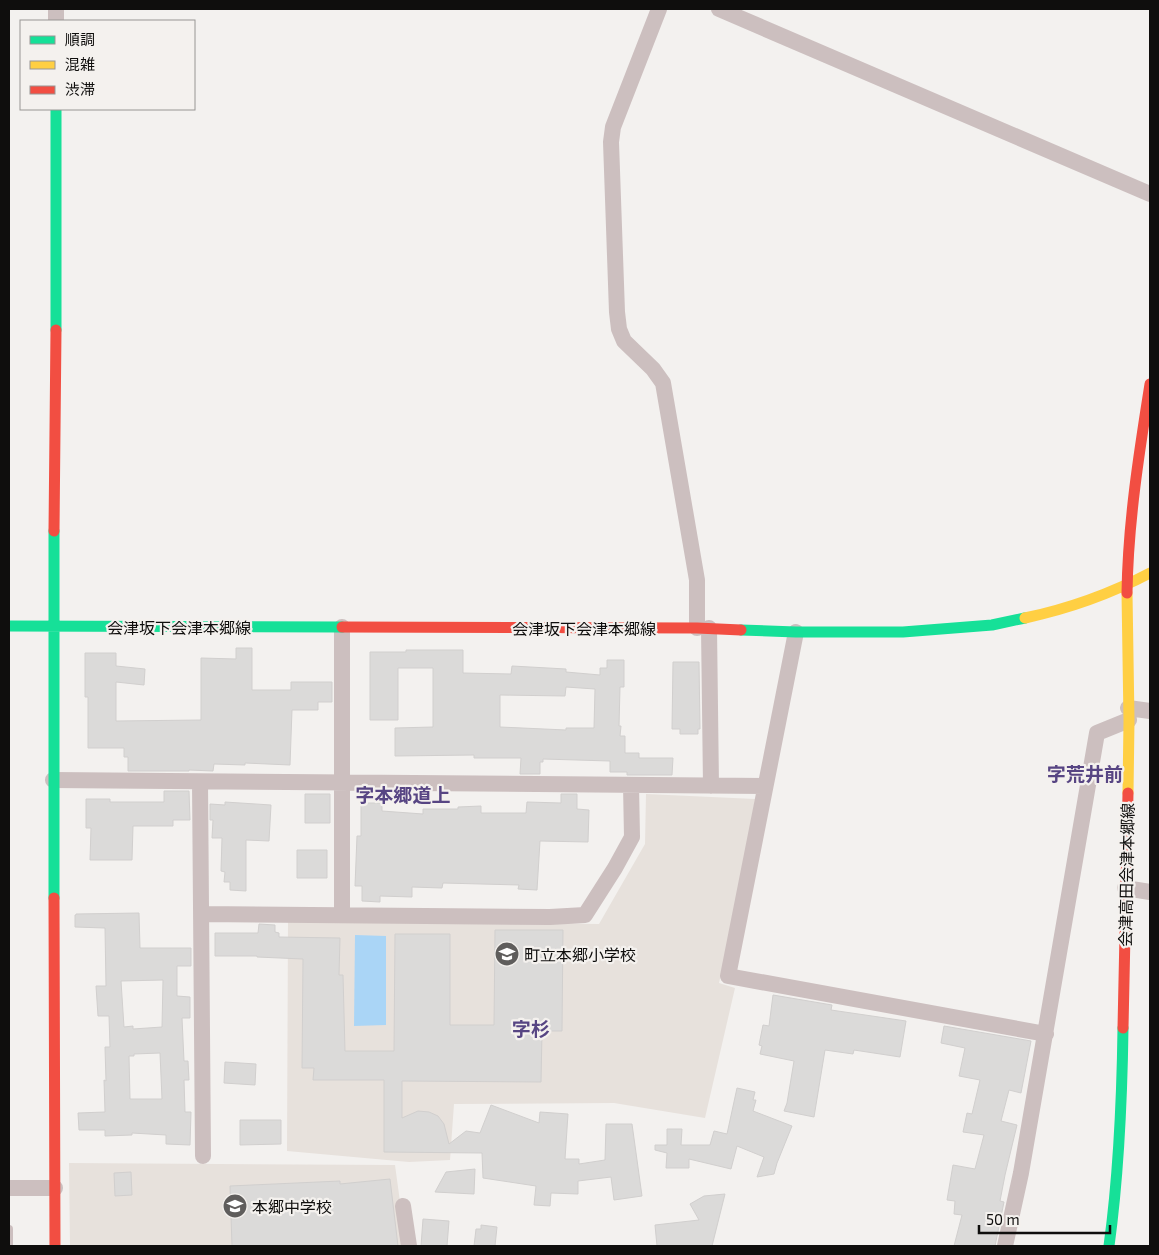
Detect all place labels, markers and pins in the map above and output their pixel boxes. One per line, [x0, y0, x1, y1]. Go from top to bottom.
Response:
school or university icon: 町立本郷小学校 [494, 941, 520, 967]
place label: 町立本郷小学校 [524, 945, 636, 964]
school or university icon: 本郷中学校 [222, 1193, 248, 1219]
place label: 本郷中学校 [252, 1197, 332, 1216]

